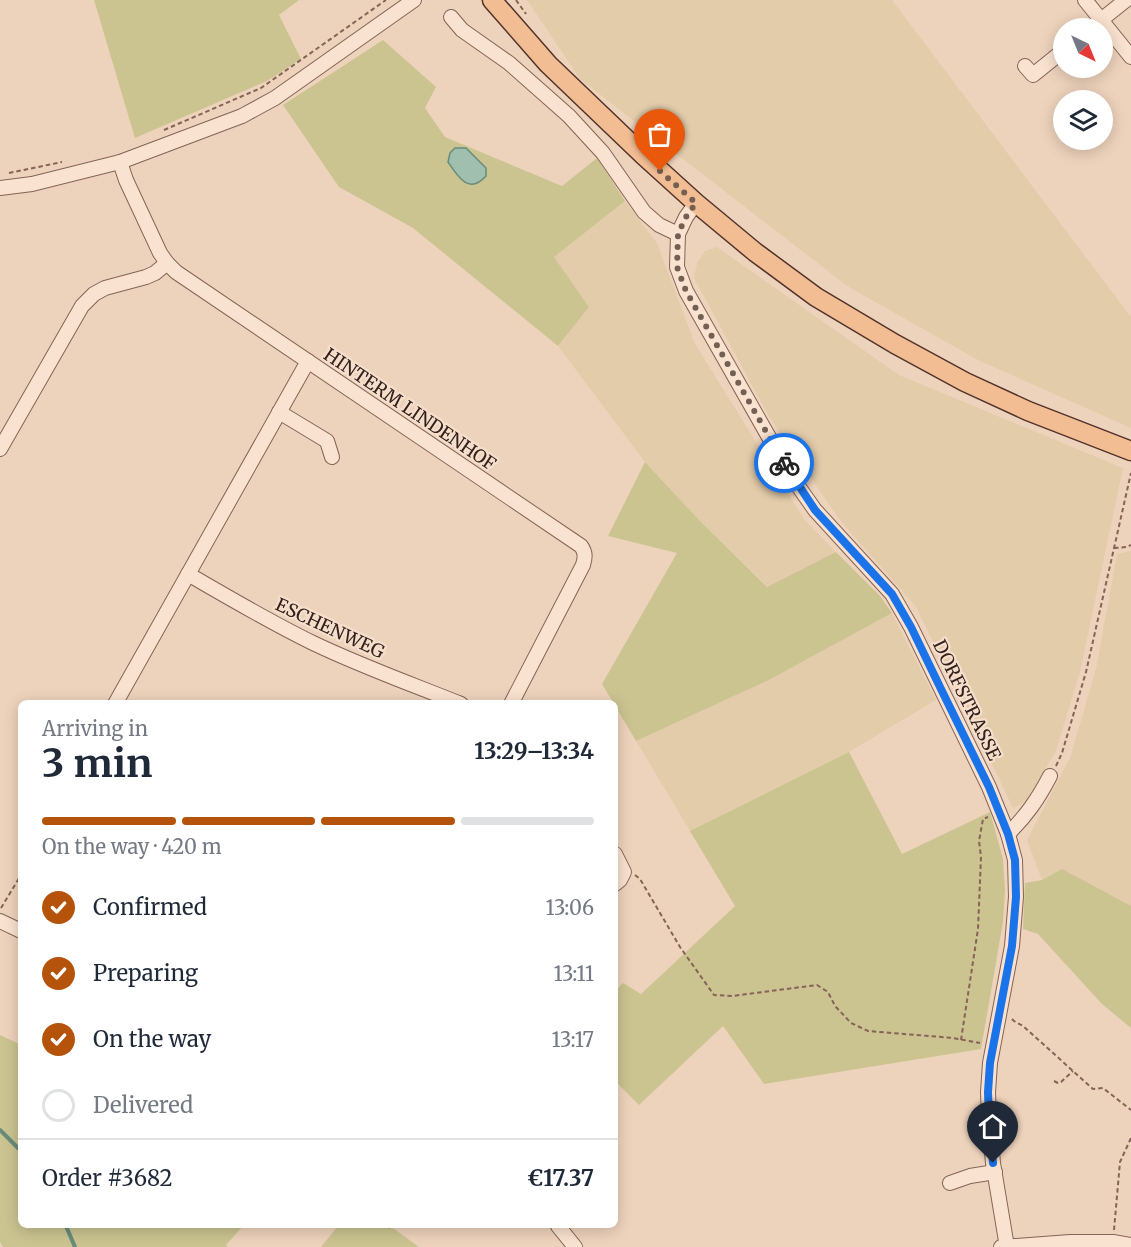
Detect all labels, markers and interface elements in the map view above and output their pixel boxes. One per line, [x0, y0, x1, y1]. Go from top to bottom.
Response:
north arrow [1053, 18, 1113, 78]
map controls [1053, 18, 1113, 150]
button: layers [1053, 90, 1113, 150]
pin [634, 109, 685, 171]
icon: bag [643, 118, 676, 151]
street label: HINTERM LINDENHOF [319, 343, 501, 475]
courier [754, 433, 814, 493]
icon: bike [768, 447, 801, 480]
street label: ESCHENWEG [272, 593, 388, 663]
street label: DORFSTRASSE [928, 636, 1006, 765]
text: Arriving in [42, 716, 148, 741]
text: 13:29–13:34 [474, 737, 594, 765]
text: 3 min [42, 739, 152, 788]
text: On the way · 420 m [42, 834, 222, 859]
icon: check [42, 891, 75, 924]
text: Confirmed [93, 893, 207, 921]
text: 13:06 [545, 895, 594, 920]
icon: check [42, 957, 75, 990]
text: Preparing [93, 959, 198, 987]
text: 13:11 [553, 961, 594, 986]
icon: check [42, 1023, 75, 1056]
text: On the way [93, 1025, 211, 1053]
text: 13:17 [552, 1027, 594, 1052]
text: Delivered [93, 1091, 193, 1119]
pin [967, 1101, 1018, 1163]
icon: home [976, 1110, 1009, 1143]
text: Order #3682 [42, 1164, 173, 1192]
text: €17.37 [527, 1164, 594, 1192]

